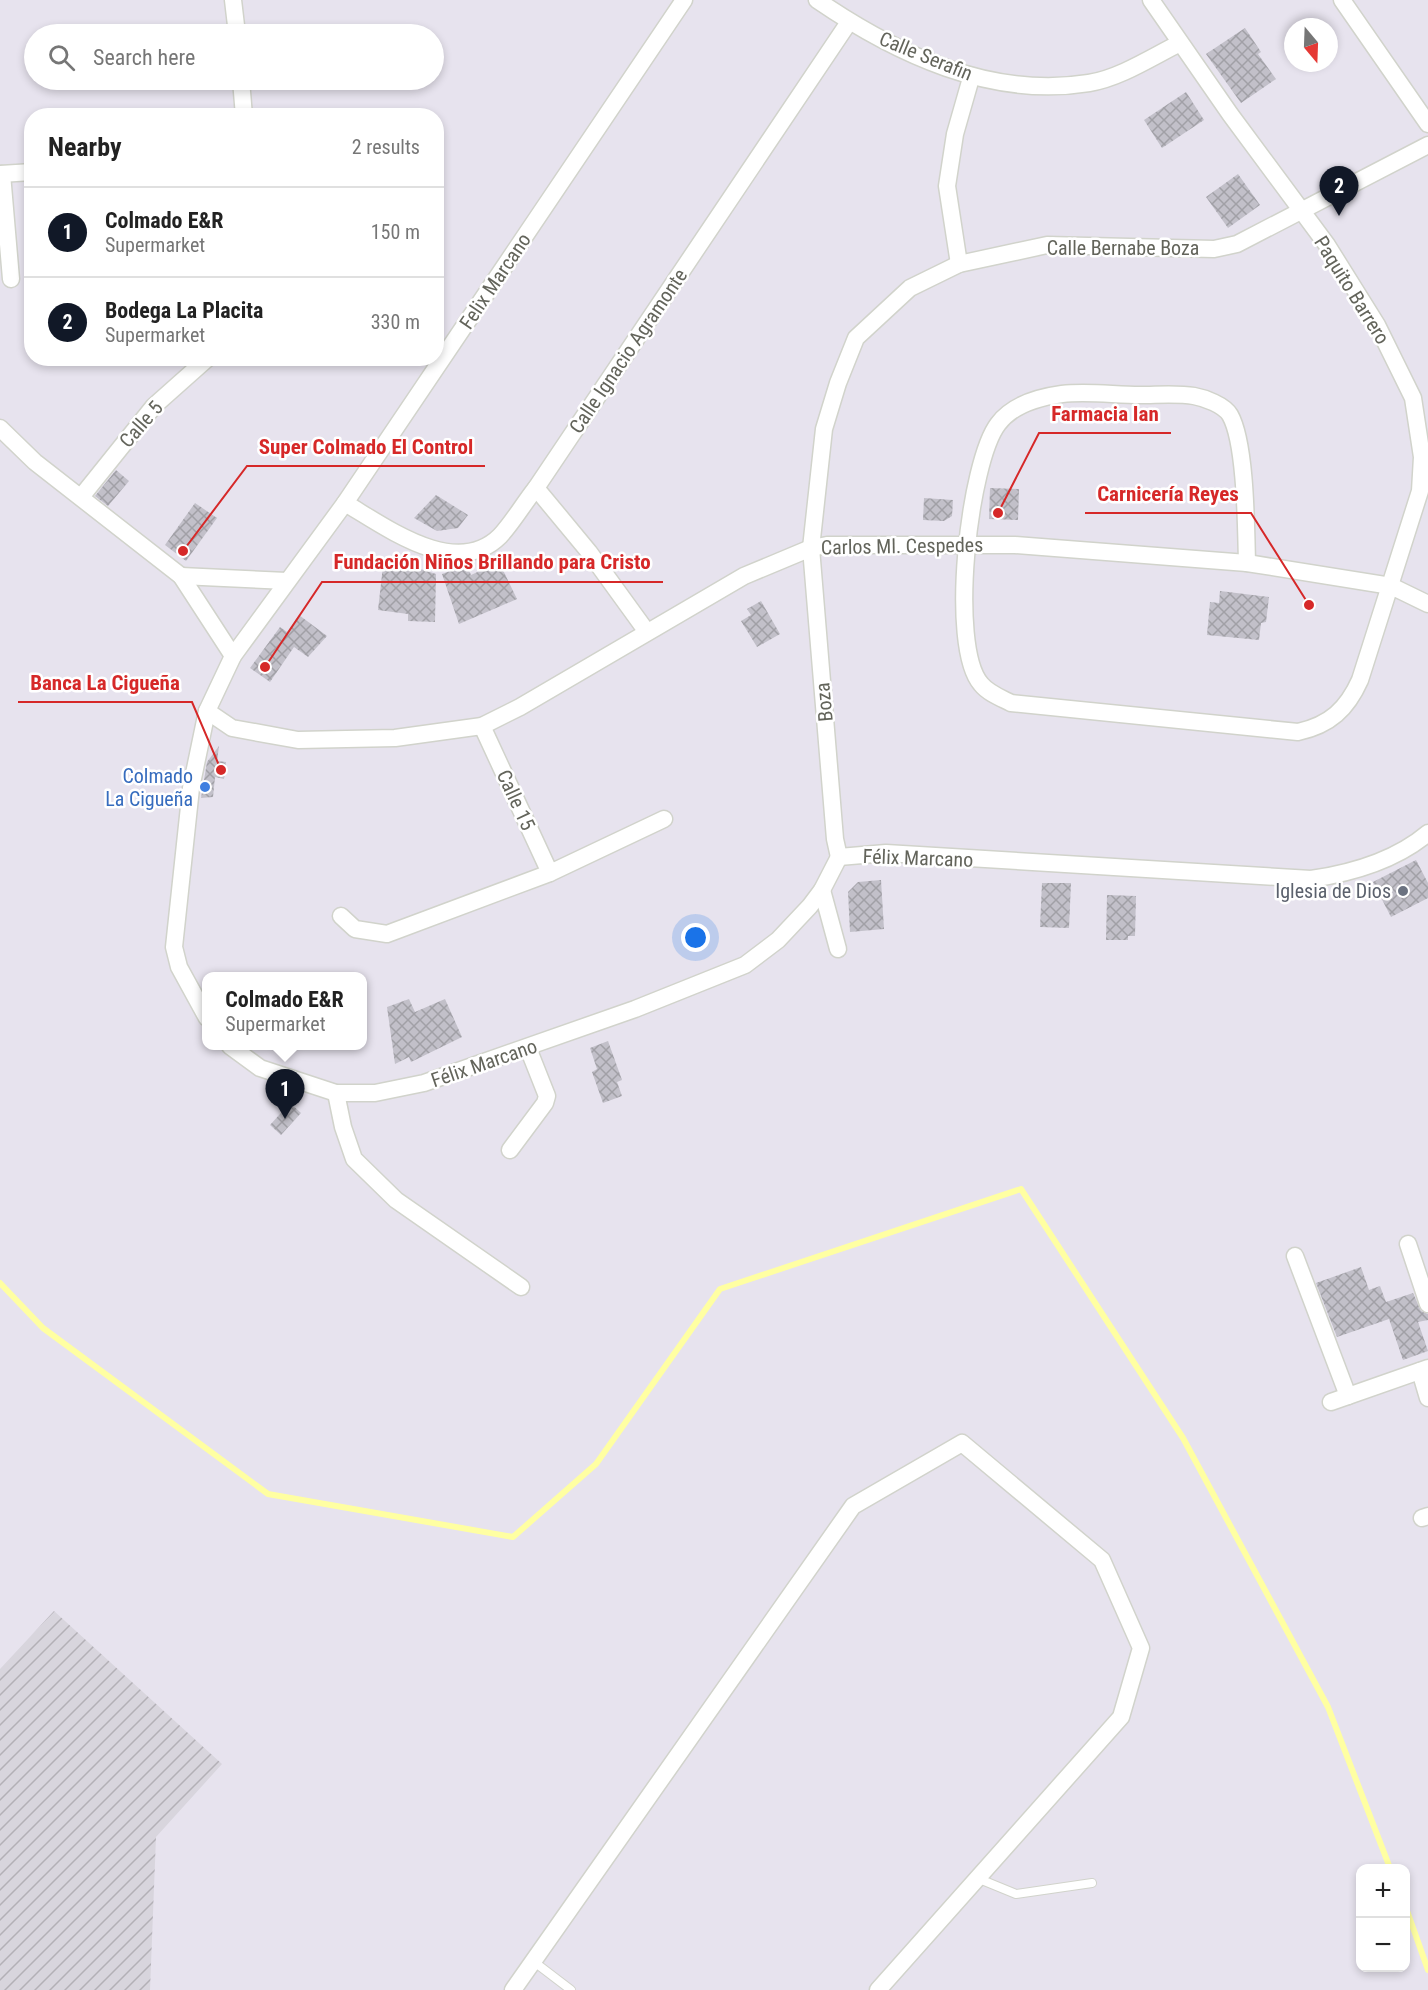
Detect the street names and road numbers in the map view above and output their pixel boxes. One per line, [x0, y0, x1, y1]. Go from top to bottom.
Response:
street label: Calle Serafin [876, 26, 976, 86]
street label: Felix Marcano [454, 228, 536, 334]
street label: Paquito Barrero [1309, 231, 1395, 349]
street label: Calle Bernabe Boza [1047, 236, 1199, 260]
street label: Calle Ignacio Agramonte [564, 264, 692, 438]
street label: Calle 5 [114, 396, 168, 452]
street label: Carlos Ml. Cespedes [821, 533, 983, 559]
street label: Boza [810, 681, 838, 723]
street label: Calle 15 [492, 766, 540, 834]
street label: Félix Marcano [862, 844, 974, 872]
street label: Félix Marcano [428, 1034, 540, 1092]

